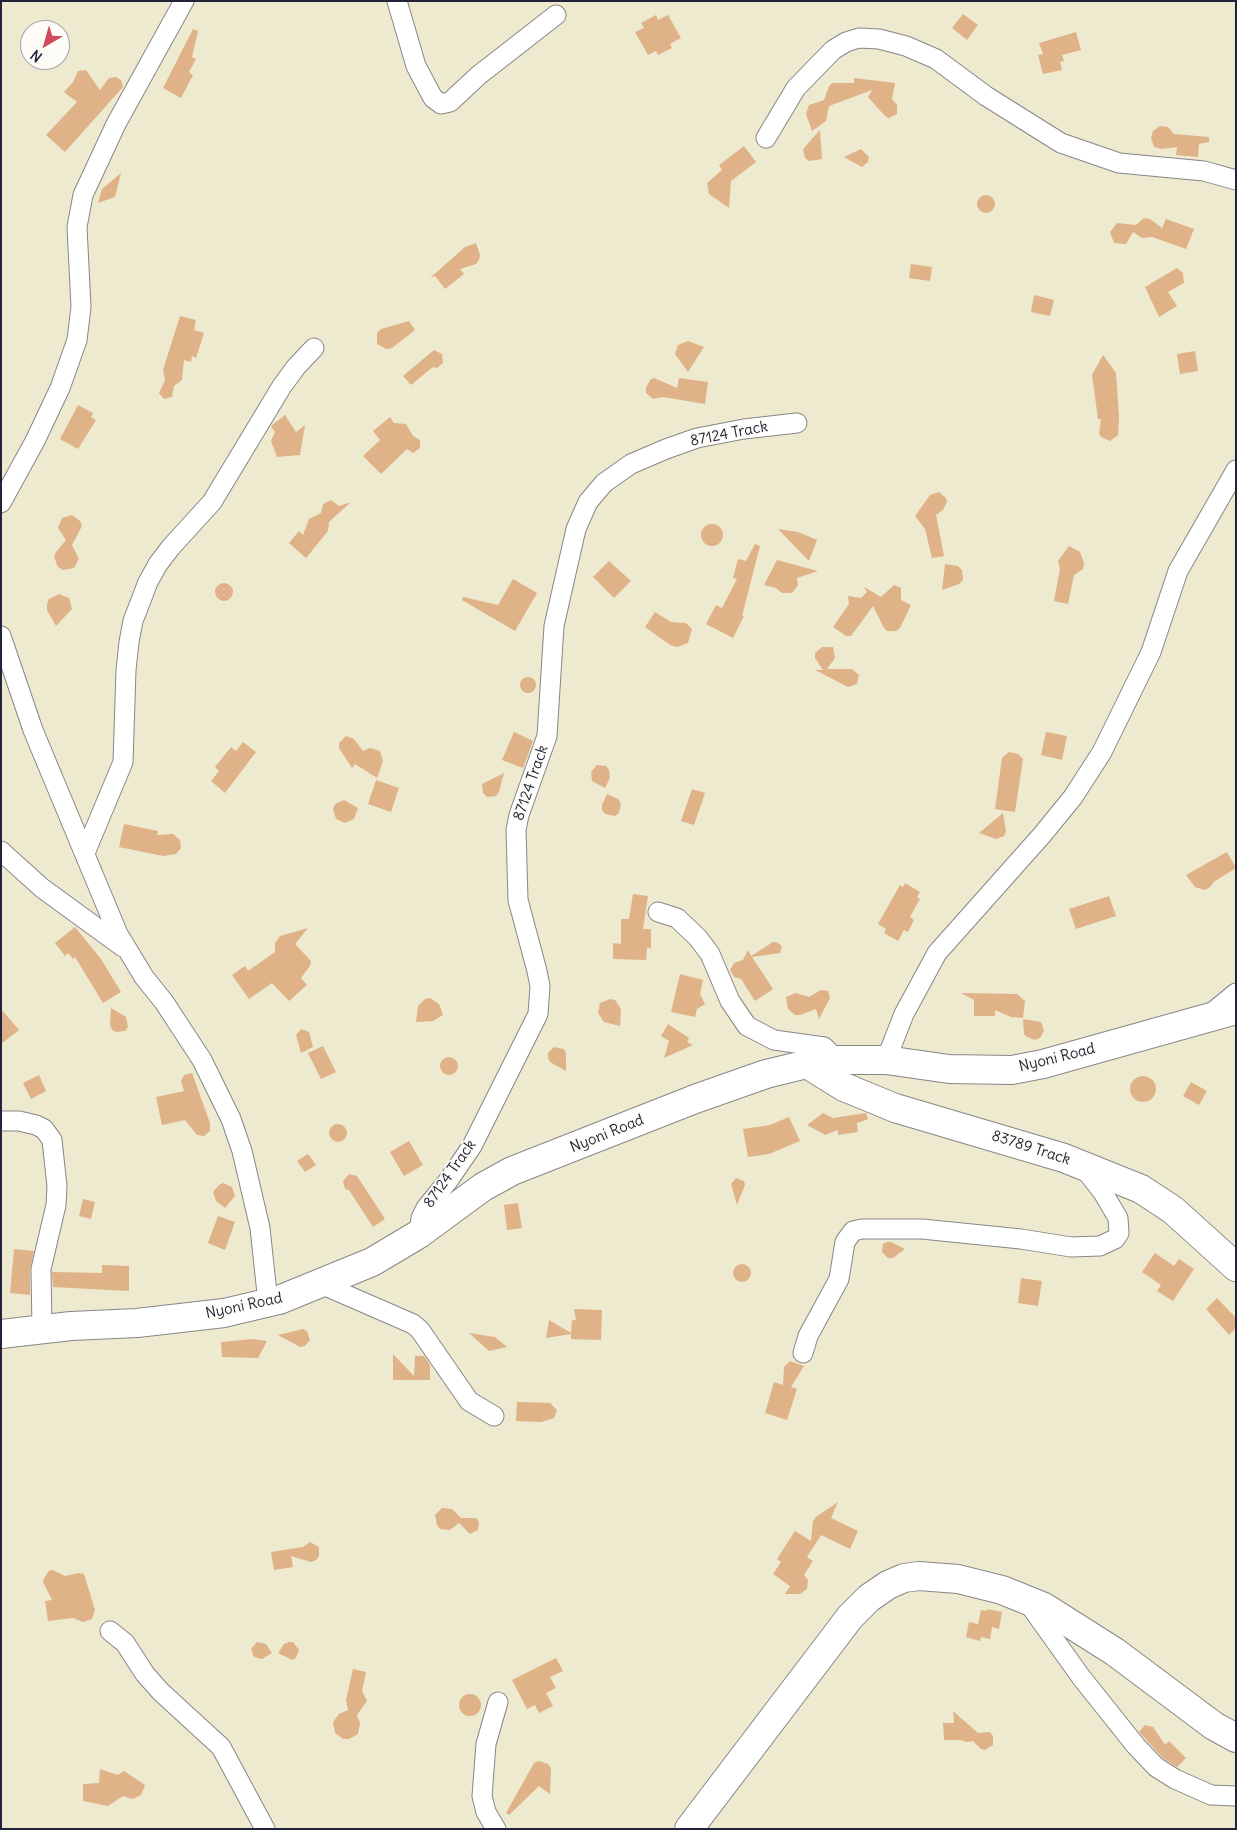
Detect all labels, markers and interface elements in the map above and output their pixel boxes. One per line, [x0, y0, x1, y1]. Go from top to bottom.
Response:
north arrow [20, 20, 70, 70]
text: N [27, 46, 46, 66]
street label: 87124 Track [689, 418, 769, 450]
street label: 87124 Track [510, 743, 552, 823]
street label: Nyoni Road [1017, 1040, 1097, 1076]
street label: Nyoni Road [567, 1111, 647, 1157]
street label: 83789 Track [989, 1127, 1073, 1169]
street label: 87124 Track [420, 1137, 480, 1211]
street label: Nyoni Road [204, 1289, 284, 1323]

